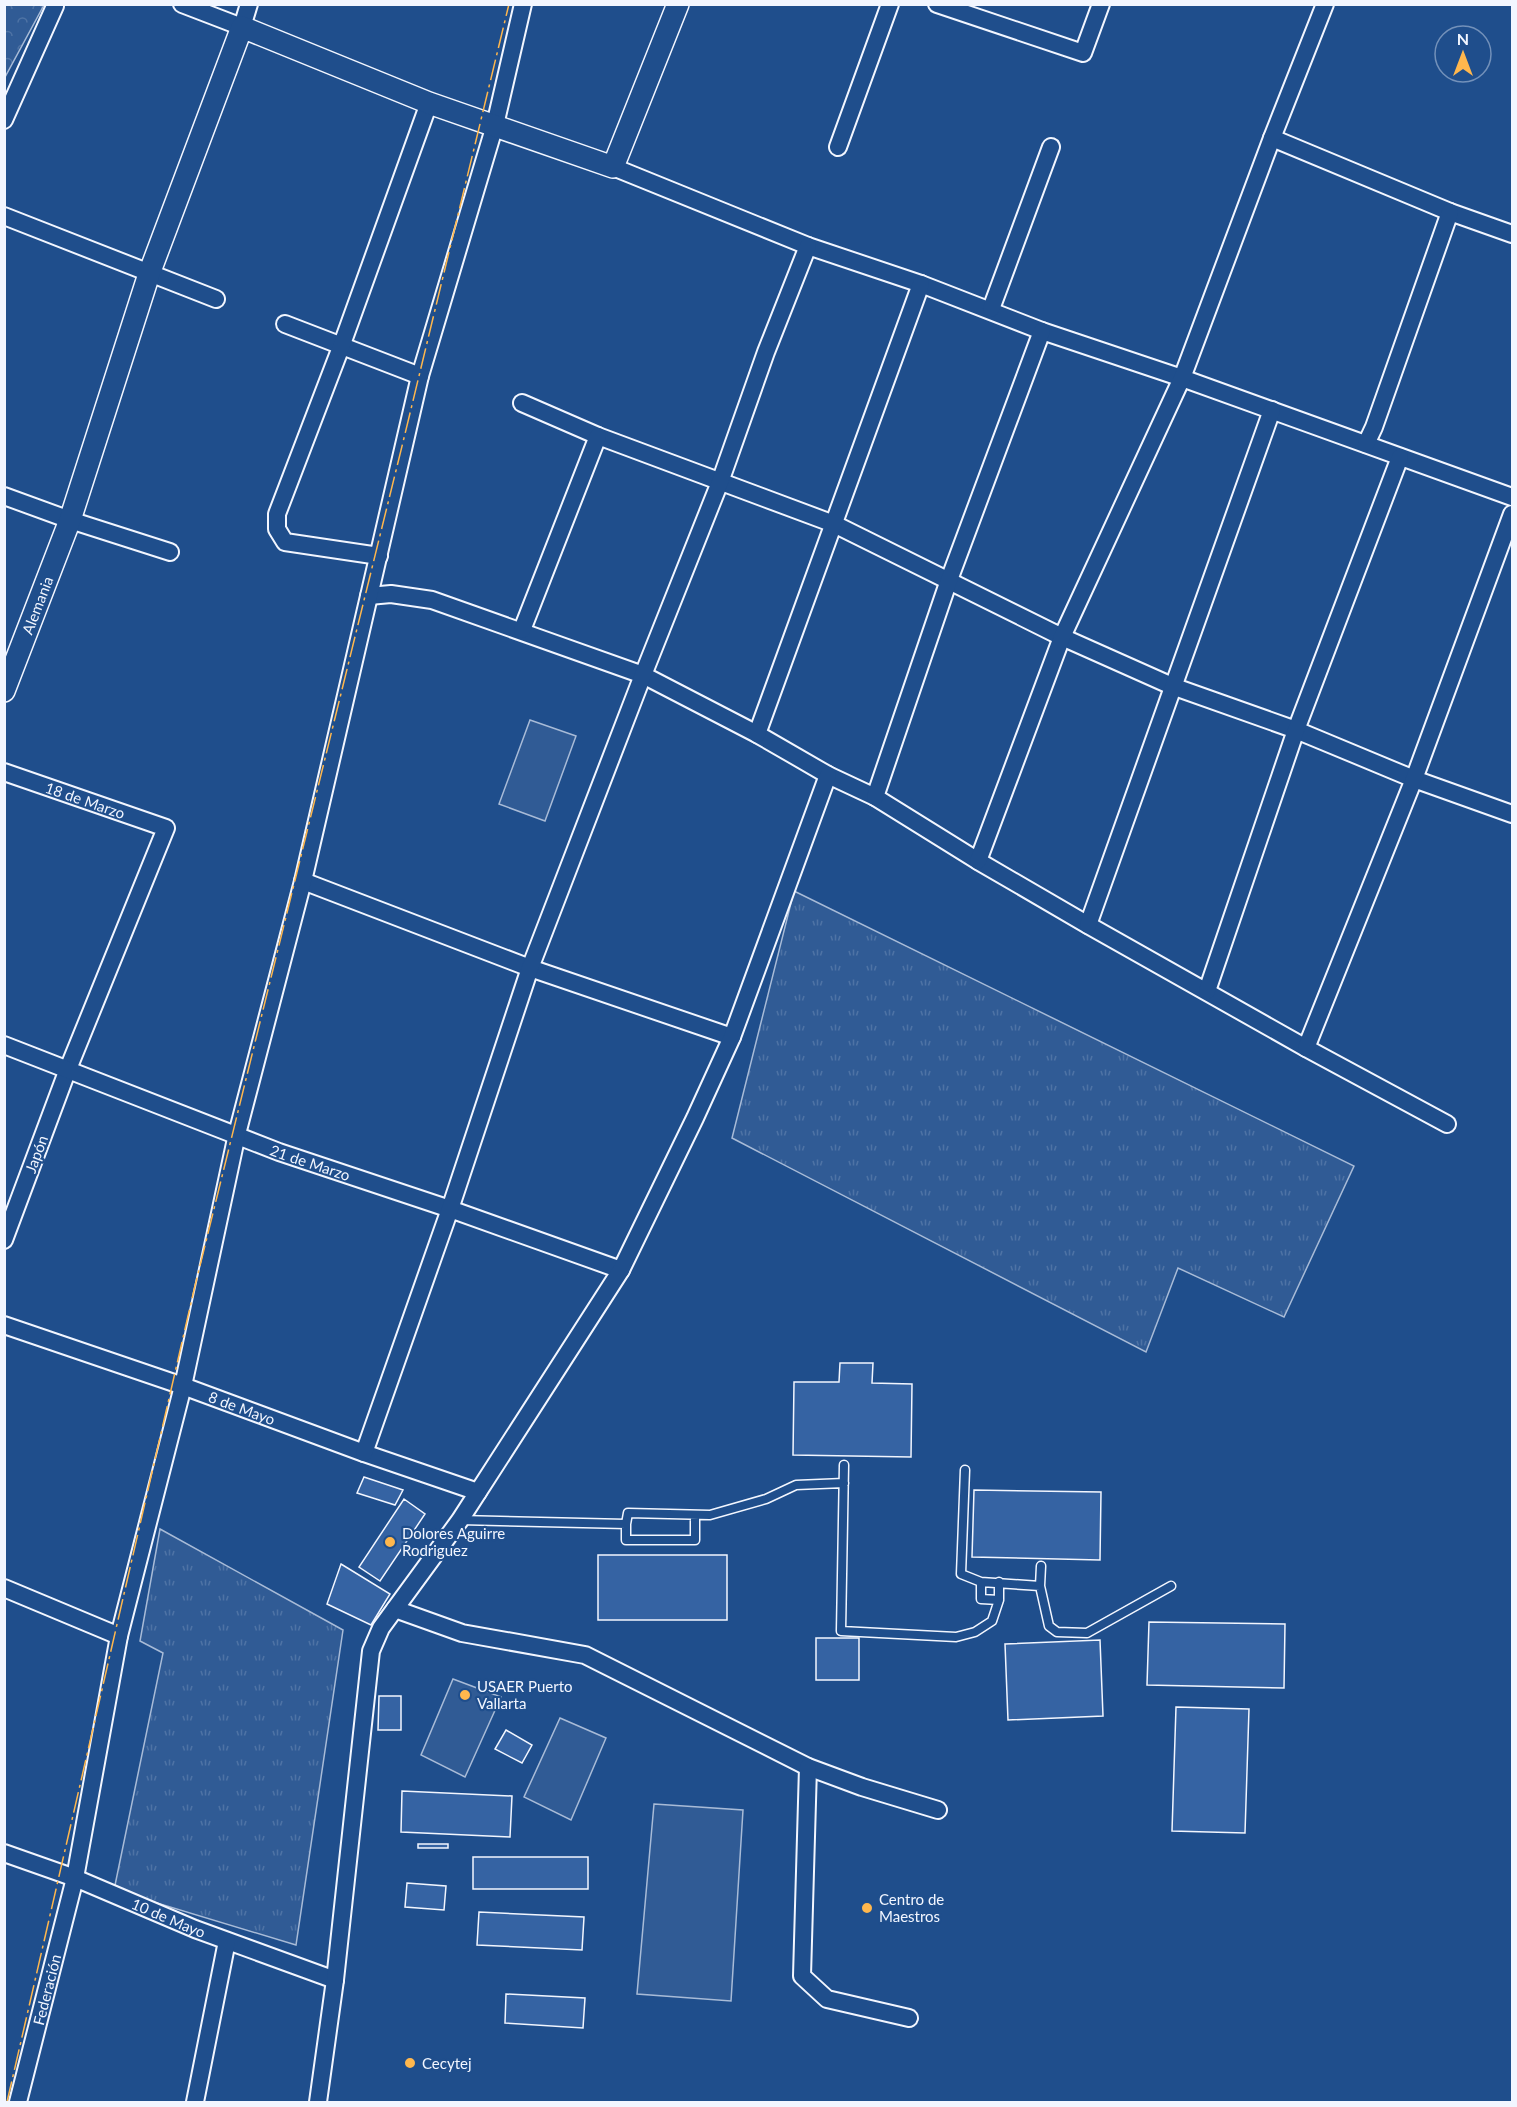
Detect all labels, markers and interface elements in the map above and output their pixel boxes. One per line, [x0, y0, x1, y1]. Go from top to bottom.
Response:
north arrow [1433, 24, 1493, 84]
text: N [1457, 29, 1469, 48]
street label: Alemania [18, 574, 56, 637]
street label: 18 de Marzo [43, 778, 128, 822]
street label: Japón [21, 1133, 51, 1175]
street label: 21 de Marzo [268, 1140, 353, 1184]
street label: 8 de Mayo [206, 1387, 278, 1428]
place label: Dolores Aguirre Rodriguez [402, 1524, 505, 1559]
marker: Dolores Aguirre Rodriguez [383, 1535, 397, 1549]
place label: USAER Puerto Vallarta [477, 1677, 573, 1712]
marker: USAER Puerto Vallarta [458, 1688, 472, 1702]
place label: Centro de Maestros [879, 1890, 944, 1925]
street label: 10 de Mayo [129, 1894, 208, 1941]
marker: Centro de Maestros [860, 1901, 874, 1915]
street label: Federación [29, 1952, 64, 2027]
place label: Cecytej [422, 2054, 472, 2072]
marker: Cecytej [403, 2056, 417, 2070]

